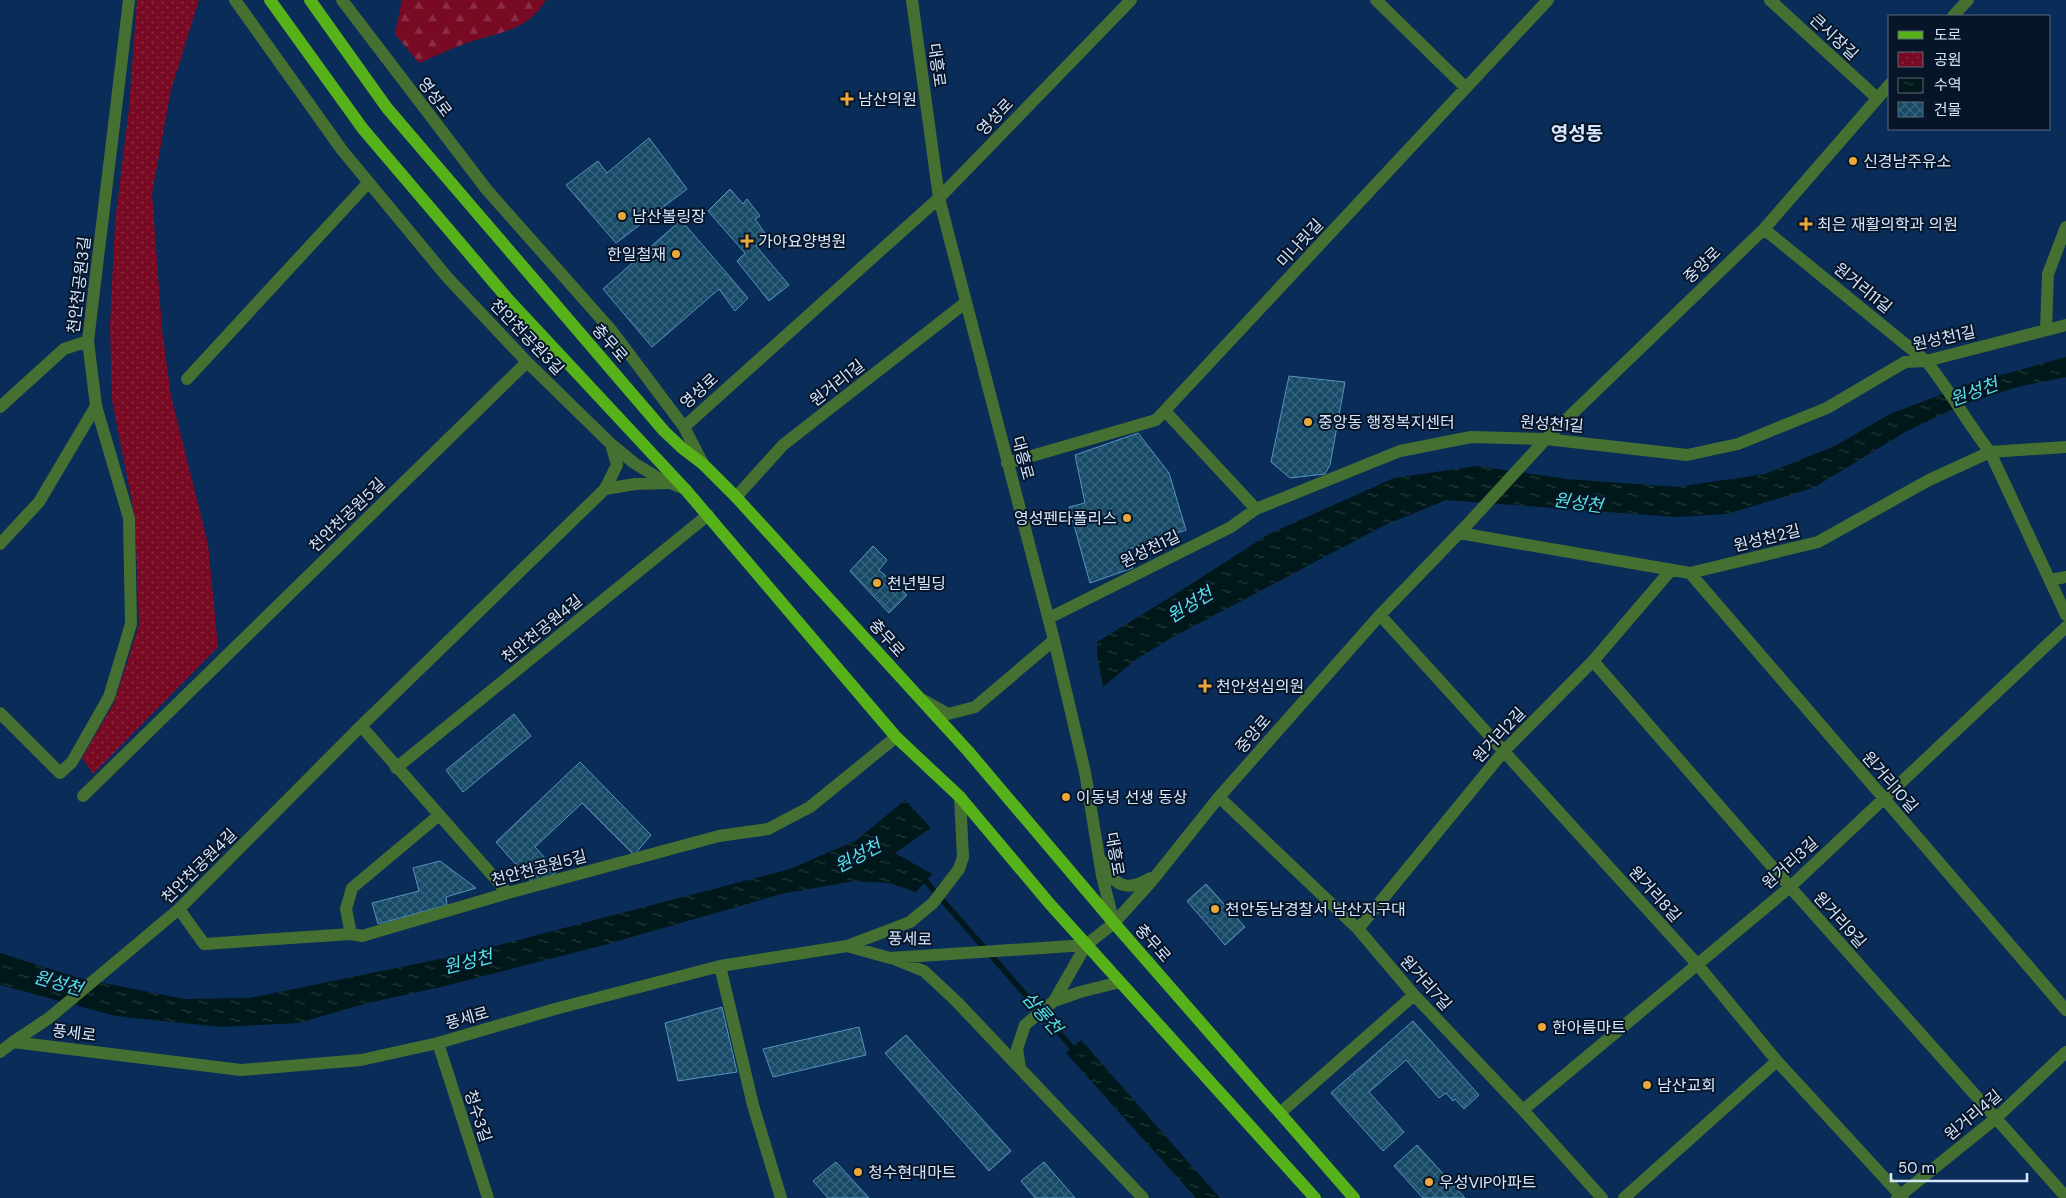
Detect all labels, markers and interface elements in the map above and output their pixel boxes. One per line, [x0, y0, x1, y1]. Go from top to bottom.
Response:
street label: 큰시장길 [1805, 9, 1863, 65]
legend [1888, 15, 2051, 130]
text: 도로 [1934, 25, 1962, 45]
street label: 대흥로 [924, 42, 951, 89]
text: 공원 [1934, 50, 1962, 70]
street label: 영성로 [413, 73, 457, 121]
text: 수역 [1934, 75, 1962, 95]
place label: 남산의원 [858, 89, 917, 110]
marker: 남산의원 [840, 92, 854, 106]
street label: 영성로 [972, 94, 1018, 140]
text: 건물 [1934, 100, 1962, 120]
district label: 영성동 [1551, 121, 1603, 146]
place label: 신경남주유소 [1863, 151, 1951, 172]
marker: 신경남주유소 [1847, 155, 1859, 167]
place label: 남산볼링장 [632, 206, 706, 227]
marker: 남산볼링장 [616, 210, 628, 222]
street label: 미나릿길 [1272, 214, 1328, 272]
place label: 최은 재활의학과 의원 [1817, 214, 1958, 235]
marker: 최은 재활의학과 의원 [1799, 217, 1813, 231]
place label: 가야요양병원 [758, 231, 846, 252]
marker: 가야요양병원 [740, 234, 754, 248]
street label: 천안천공원3길 [63, 235, 95, 335]
street label: 중앙로 [1679, 242, 1725, 288]
place label: 한일철재 [607, 244, 666, 265]
marker: 한일철재 [670, 248, 682, 260]
street label: 원거리11길 [1830, 258, 1896, 318]
street label: 천안천공원3길 [485, 295, 569, 379]
street label: 충무로 [588, 319, 633, 367]
street label: 원성천1길 [1911, 321, 1977, 355]
street label: 원거리1길 [805, 355, 869, 411]
street label: 영성로 [676, 368, 723, 414]
water label: 원성천 [1947, 371, 2004, 412]
street label: 원성천1길 [1519, 411, 1585, 437]
place label: 중앙동 행정복지센터 [1318, 412, 1455, 433]
marker: 중앙동 행정복지센터 [1302, 416, 1314, 428]
street label: 대흥로 [1007, 434, 1039, 482]
street label: 천안천공원5길 [304, 473, 390, 557]
water label: 원성천 [1552, 488, 1607, 519]
place label: 영성펜타폴리스 [1014, 508, 1117, 529]
marker: 영성펜타폴리스 [1121, 512, 1133, 524]
street label: 원성천2길 [1731, 520, 1803, 556]
street label: 원성천1길 [1117, 526, 1183, 572]
place label: 천년빌딩 [887, 573, 946, 594]
marker: 천년빌딩 [871, 577, 883, 589]
water label: 원성천 [1163, 580, 1219, 628]
street label: 천안천공원4길 [497, 590, 587, 668]
street label: 충무로 [864, 615, 910, 662]
place label: 천안성심의원 [1216, 676, 1304, 697]
marker: 천안성심의원 [1198, 679, 1212, 693]
street label: 원거리2길 [1468, 703, 1530, 767]
street label: 중앙로 [1231, 710, 1276, 758]
street label: 원거리10길 [1858, 747, 1922, 817]
place label: 이동녕 선생 동상 [1076, 787, 1188, 808]
marker: 이동녕 선생 동상 [1060, 791, 1072, 803]
street label: 천안천공원4길 [157, 824, 241, 908]
street label: 대흥로 [1101, 830, 1129, 878]
street label: 원거리3길 [1758, 832, 1822, 894]
water label: 원성천 [830, 833, 888, 878]
street label: 천안천공원5길 [489, 845, 589, 891]
street label: 원거리8길 [1624, 861, 1686, 927]
street label: 원거리9길 [1809, 887, 1871, 953]
place label: 천안동남경찰서 남산지구대 [1225, 899, 1406, 920]
marker: 천안동남경찰서 남산지구대 [1209, 903, 1221, 915]
street label: 충무로 [1131, 919, 1176, 967]
street label: 풍세로 [888, 928, 933, 950]
water label: 원성천 [441, 944, 497, 980]
street label: 원거리7길 [1396, 951, 1456, 1015]
water label: 원성천 [31, 965, 88, 1002]
water label: 삼룡천 [1017, 986, 1069, 1041]
street label: 풍세로 [443, 1002, 491, 1034]
place label: 한아름마트 [1552, 1017, 1626, 1038]
street label: 풍세로 [51, 1020, 97, 1046]
marker: 한아름마트 [1536, 1021, 1548, 1033]
place label: 남산교회 [1657, 1075, 1716, 1096]
marker: 남산교회 [1641, 1079, 1653, 1091]
street label: 원거리4길 [1940, 1085, 2006, 1145]
street label: 청수3길 [460, 1087, 496, 1145]
scale bar [1891, 1150, 2027, 1182]
text: 50 m [1898, 1158, 1935, 1178]
place label: 청수현대마트 [868, 1162, 956, 1183]
marker: 청수현대마트 [852, 1166, 864, 1178]
place label: 우성VIP아파트 [1439, 1172, 1536, 1193]
marker: 우성VIP아파트 [1423, 1176, 1435, 1188]

